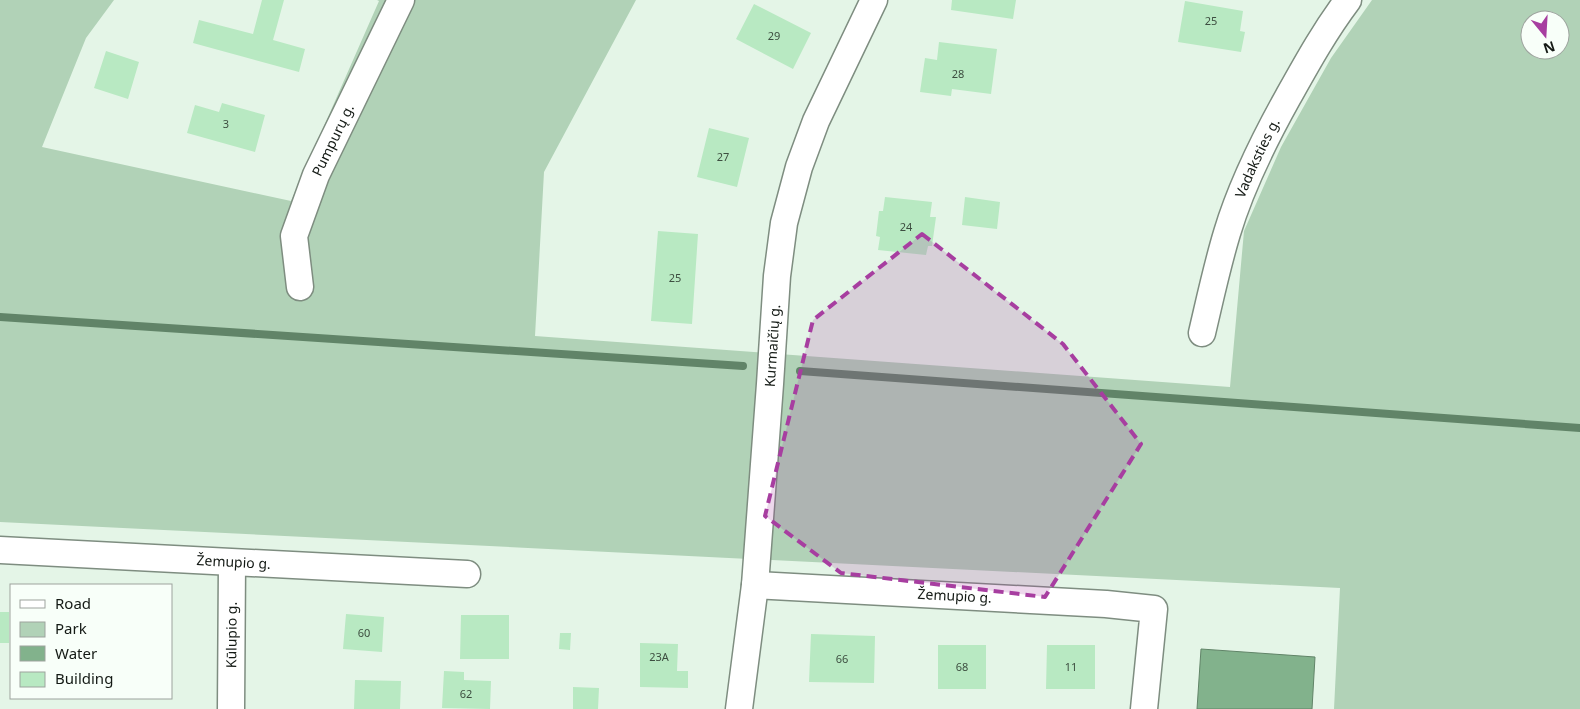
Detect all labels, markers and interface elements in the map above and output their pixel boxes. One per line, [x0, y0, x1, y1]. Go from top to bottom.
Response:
north arrow [1520, 10, 1570, 60]
house number: 25 [1205, 13, 1217, 28]
house number: 29 [768, 28, 780, 43]
text: N [1541, 37, 1558, 59]
house number: 28 [952, 66, 964, 81]
street label: Pumpurų g. [307, 101, 358, 179]
street label: Vadaksties g. [1230, 115, 1284, 201]
house number: 3 [223, 116, 229, 131]
house number: 27 [717, 149, 729, 164]
house number: 24 [900, 219, 913, 234]
house number: 25 [669, 270, 681, 285]
street label: Kurmaičių g. [760, 304, 784, 388]
street label: Žemupio g. [196, 550, 271, 573]
legend [10, 584, 172, 699]
street label: Žemupio g. [917, 584, 992, 607]
text: Road [55, 593, 91, 613]
street label: Kūlupio g. [221, 602, 241, 668]
text: Park [55, 618, 87, 638]
house number: 60 [358, 625, 370, 640]
text: Water [55, 643, 97, 663]
house number: 23A [649, 649, 670, 664]
house number: 66 [836, 651, 848, 666]
house number: 68 [956, 659, 968, 674]
house number: 11 [1065, 659, 1077, 674]
text: Building [55, 668, 113, 688]
house number: 62 [460, 686, 472, 701]

